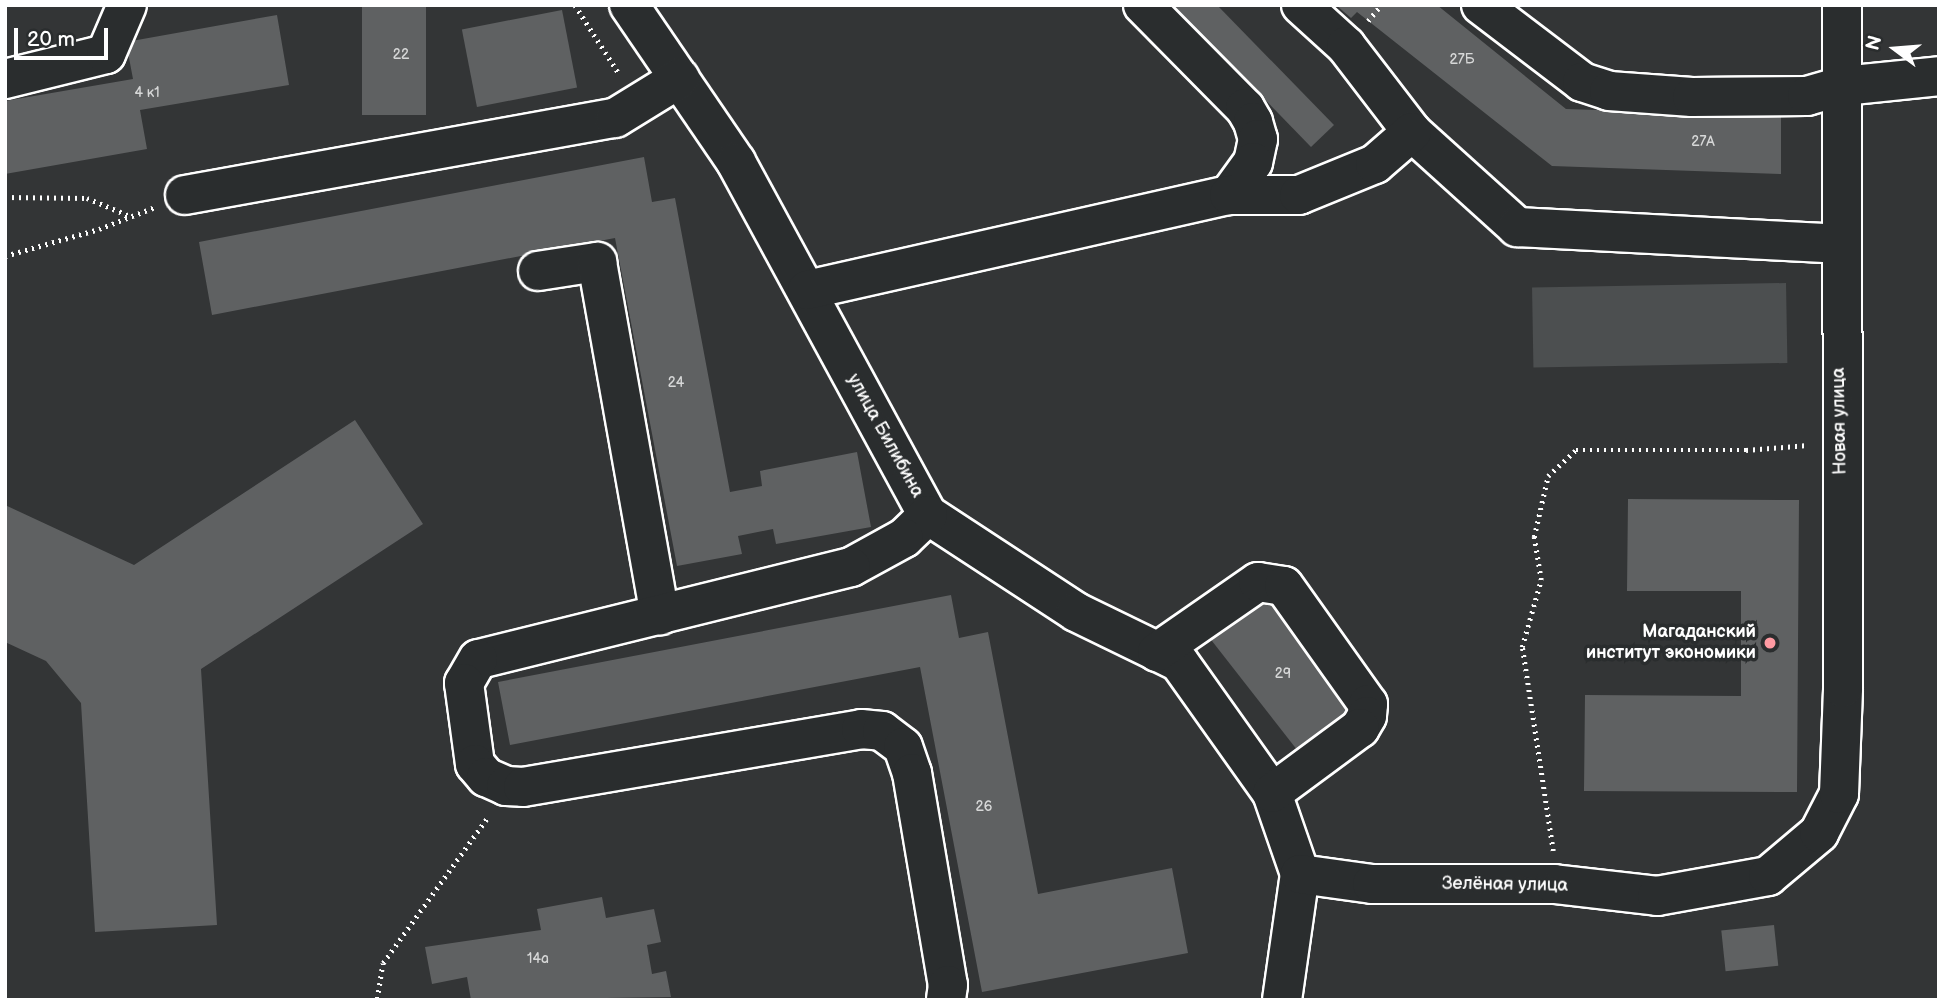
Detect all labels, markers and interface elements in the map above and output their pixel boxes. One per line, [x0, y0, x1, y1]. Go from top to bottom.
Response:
scale bar [18, 14, 112, 58]
north arrow [1860, 14, 1930, 84]
text: 20 m [27, 27, 75, 52]
text: N [1861, 33, 1887, 53]
house number: 22 [393, 47, 409, 63]
house number: 27Б [1450, 52, 1474, 68]
house number: 4 к1 [134, 85, 160, 101]
house number: 27А [1691, 134, 1715, 150]
street label: Новая улица [1828, 367, 1852, 475]
street label: улица Билибина [842, 370, 928, 502]
house number: 24 [668, 375, 684, 391]
place label: Магаданский институт экономики [1586, 622, 1756, 664]
marker: Магаданский институт экономики [1762, 635, 1778, 651]
house number: 29 [1275, 666, 1291, 682]
house number: 26 [976, 799, 992, 815]
street label: Зелёная улица [1442, 873, 1568, 897]
house number: 14a [527, 951, 549, 967]

